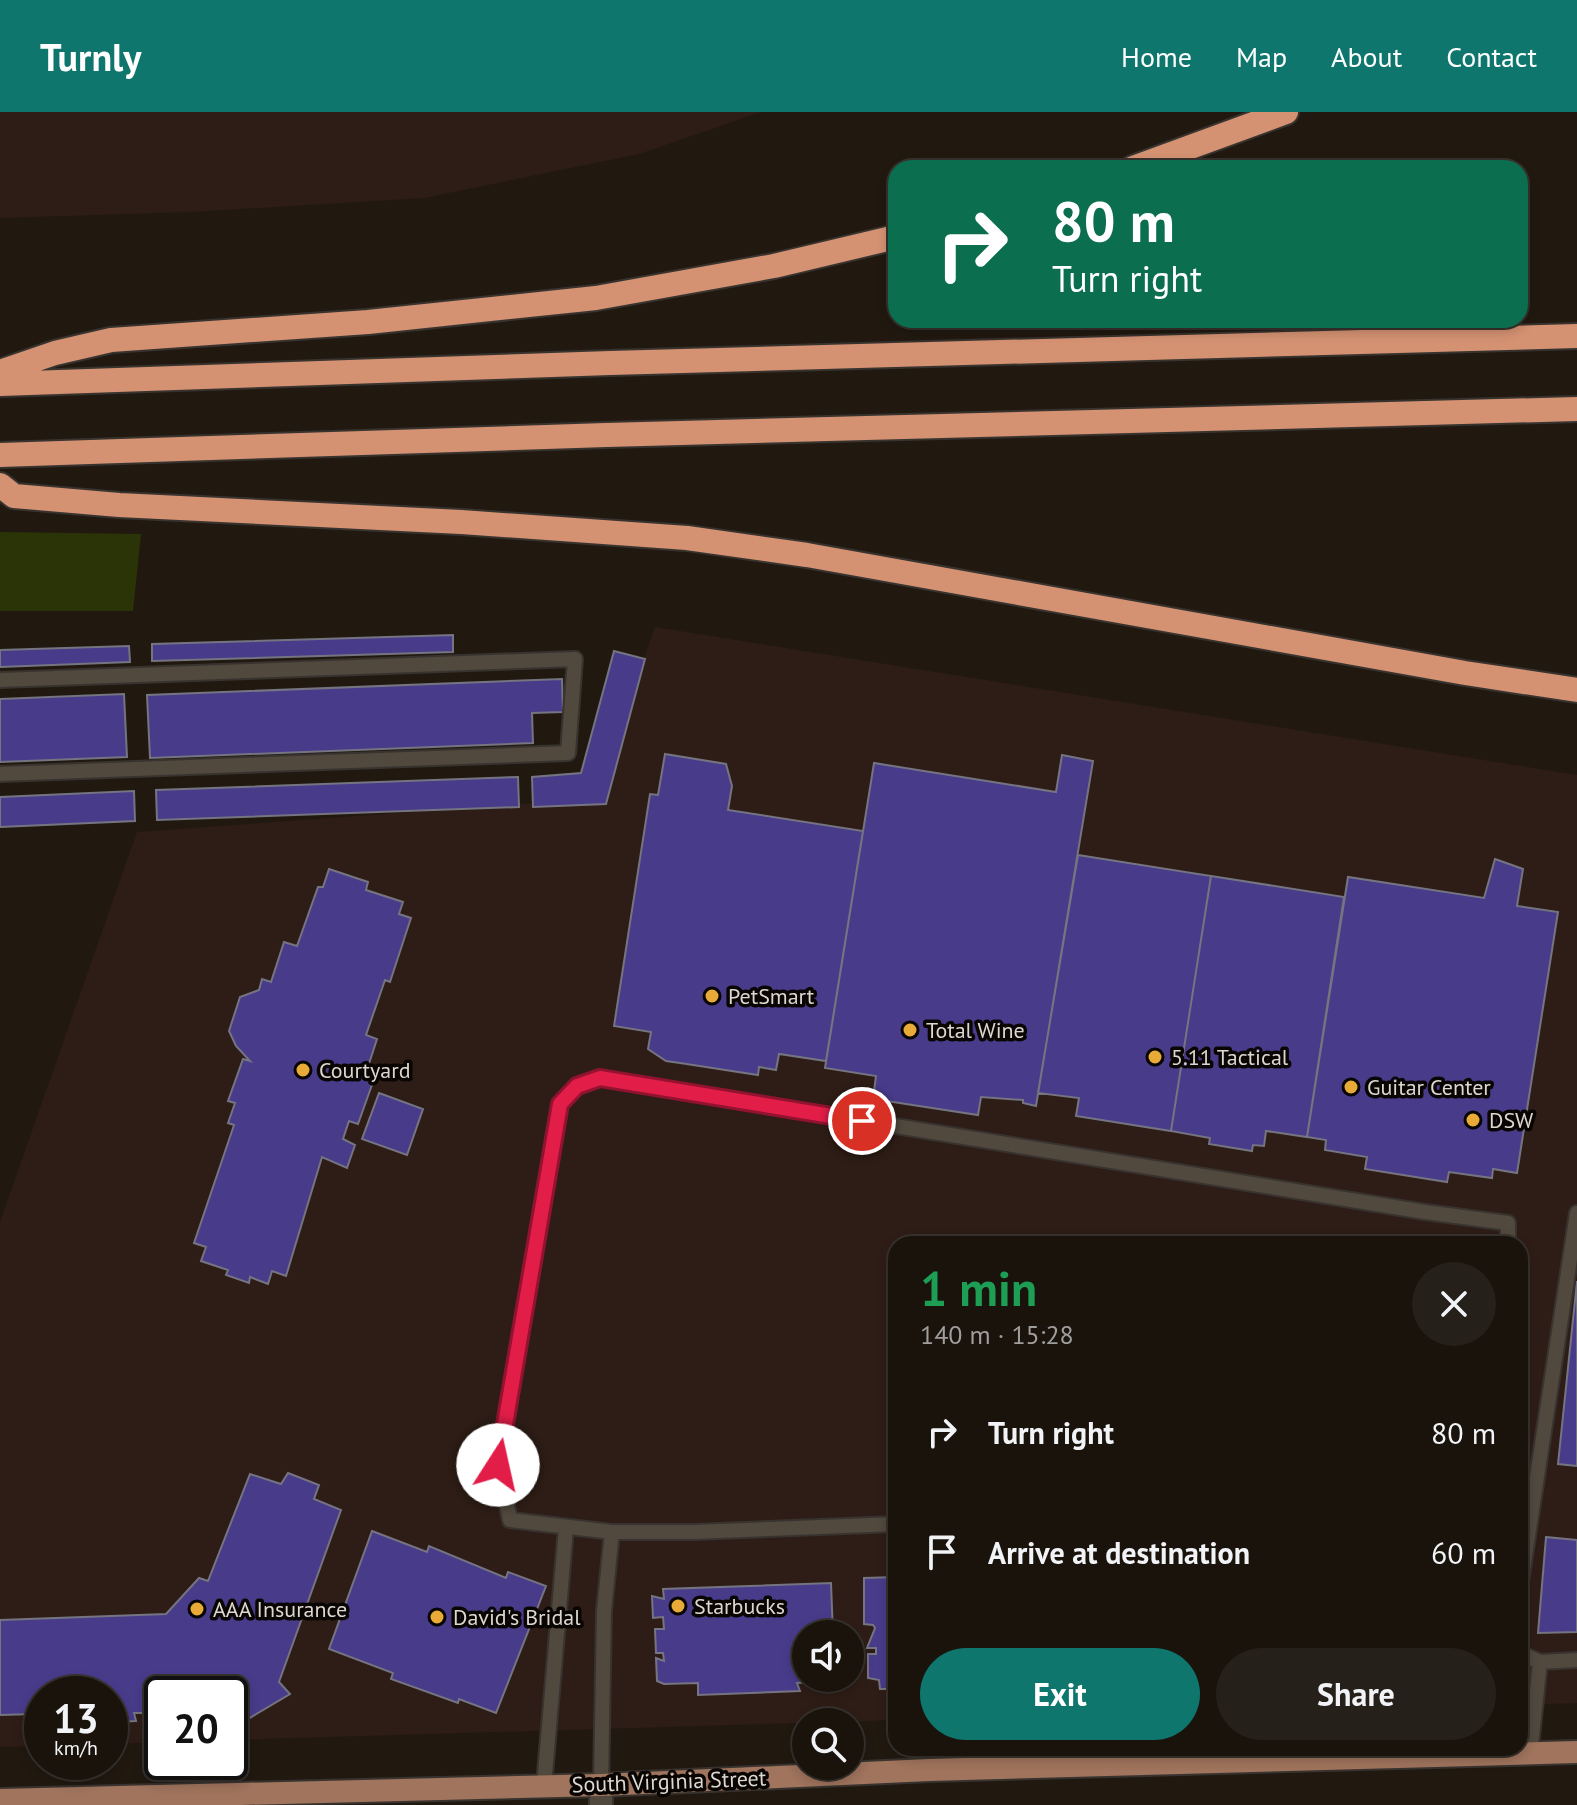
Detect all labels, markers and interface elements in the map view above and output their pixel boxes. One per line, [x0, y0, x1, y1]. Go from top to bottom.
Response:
text: Turnly [40, 32, 141, 81]
text: Home [1121, 38, 1192, 75]
text: Map [1236, 38, 1287, 75]
text: About [1331, 38, 1402, 75]
text: Contact [1446, 38, 1537, 75]
text: 80 m [1052, 185, 1175, 257]
icon: right [920, 192, 1024, 296]
text: Turn right [1052, 255, 1202, 302]
place label: PetSmart [728, 982, 815, 1010]
marker: PetSmart [703, 987, 721, 1005]
place label: Total Wine [926, 1016, 1025, 1044]
marker: Total Wine [901, 1021, 919, 1039]
place label: 5.11 Tactical [1171, 1043, 1289, 1071]
marker: 5.11 Tactical [1146, 1048, 1164, 1066]
place label: Courtyard [319, 1056, 411, 1084]
marker: Courtyard [294, 1061, 312, 1079]
place label: Guitar Center [1367, 1073, 1491, 1101]
marker: Guitar Center [1342, 1078, 1360, 1096]
pin [828, 1087, 896, 1155]
icon: arrive [840, 1099, 884, 1143]
place label: DSW [1489, 1106, 1534, 1134]
marker: DSW [1464, 1111, 1482, 1129]
text: 1 min [920, 1257, 1037, 1319]
button: close [1412, 1262, 1496, 1346]
text: 140 m · 15:28 [920, 1318, 1074, 1351]
icon: right [920, 1410, 964, 1454]
text: Turn right [988, 1413, 1114, 1452]
text: 80 m [1431, 1413, 1496, 1452]
position arrow [456, 1423, 540, 1507]
icon: arrive [920, 1530, 964, 1574]
text: Arrive at destination [988, 1533, 1250, 1572]
text: 60 m [1431, 1533, 1496, 1572]
place label: Starbucks [694, 1592, 785, 1620]
place label: AAA Insurance [213, 1595, 347, 1623]
marker: Starbucks [669, 1597, 687, 1615]
marker: AAA Insurance [188, 1600, 206, 1618]
place label: David's Bridal [453, 1603, 581, 1631]
marker: David's Bridal [428, 1608, 446, 1626]
map controls [792, 1620, 864, 1780]
button: sound [792, 1620, 864, 1692]
button: Exit [920, 1648, 1200, 1740]
button: Share [1216, 1648, 1496, 1740]
speed limit sign: 20 [144, 1676, 248, 1780]
text: 13 [53, 1692, 99, 1744]
button: search [792, 1708, 864, 1780]
text: km/h [54, 1735, 98, 1761]
street label: South Virginia Street [571, 1764, 767, 1798]

